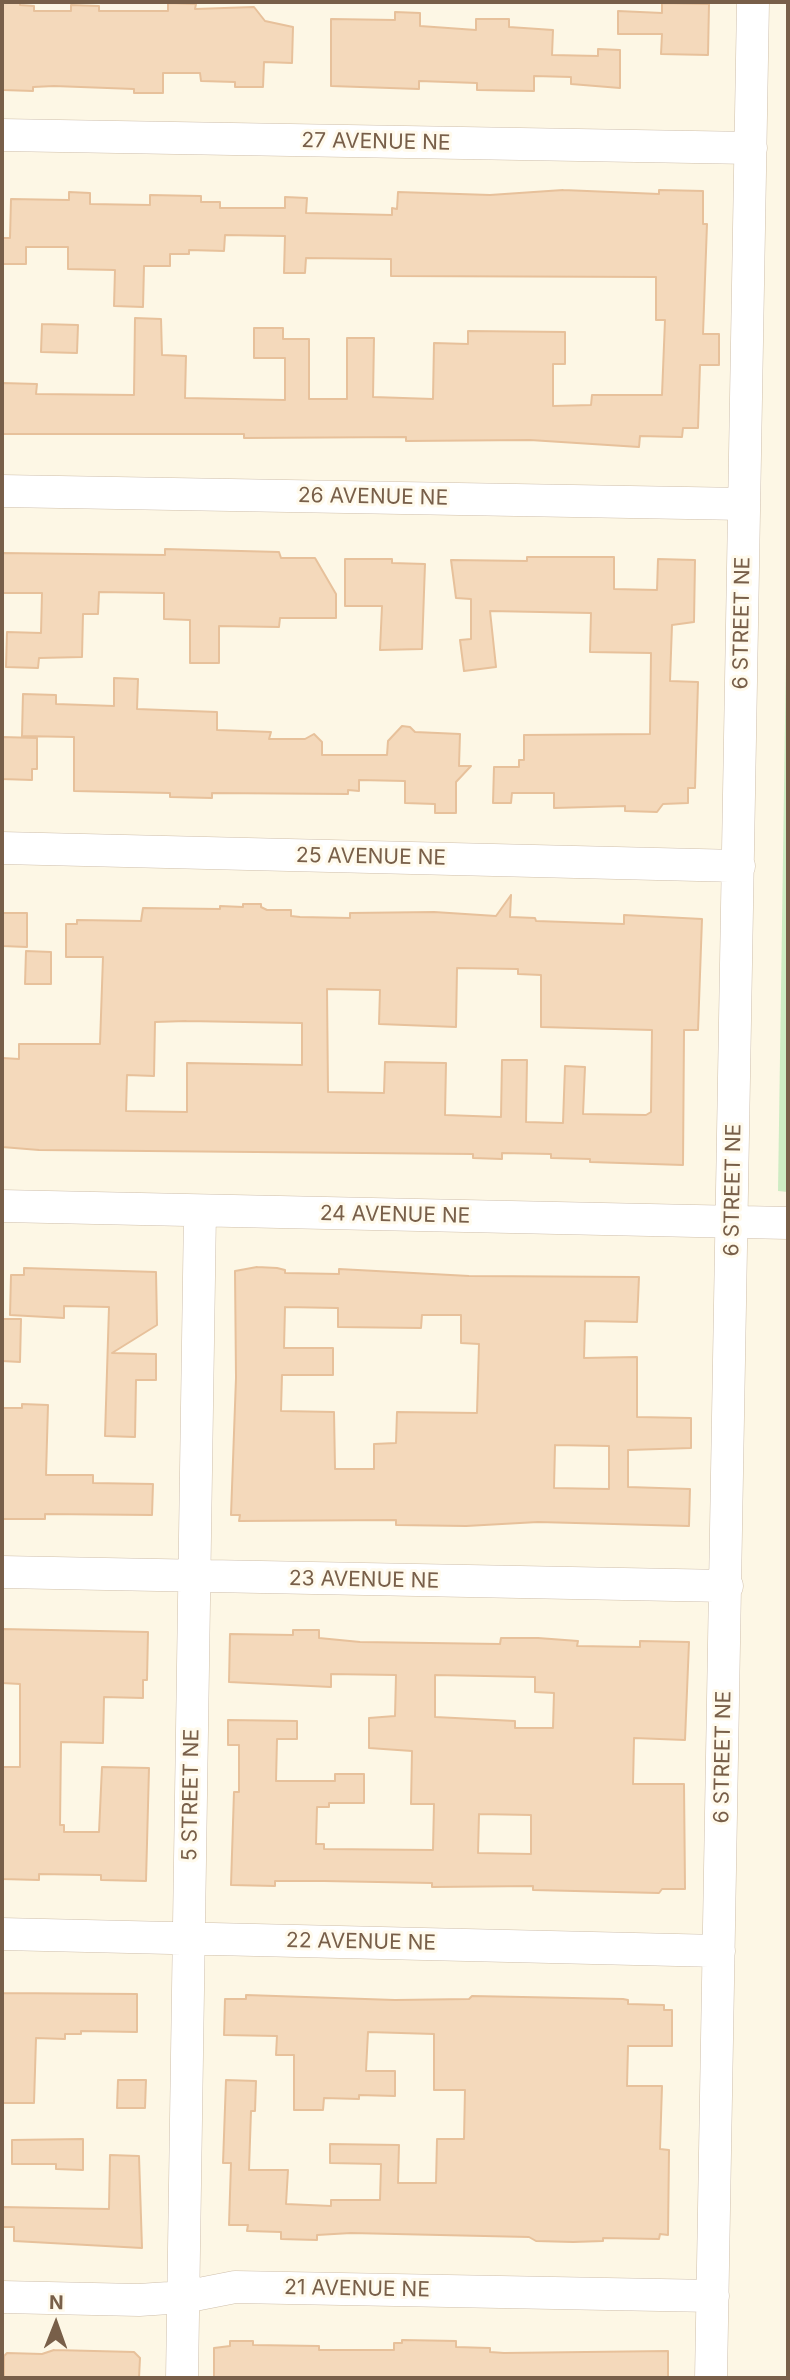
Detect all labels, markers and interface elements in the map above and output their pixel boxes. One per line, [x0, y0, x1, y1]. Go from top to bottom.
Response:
street label: 27 AVENUE NE [301, 128, 451, 156]
street label: 26 AVENUE NE [298, 483, 448, 511]
street label: 6 STREET NE [728, 556, 756, 690]
street label: 25 AVENUE NE [296, 843, 446, 871]
street label: 6 STREET NE [719, 1123, 747, 1257]
street label: 24 AVENUE NE [320, 1201, 470, 1229]
street label: 23 AVENUE NE [289, 1566, 439, 1594]
street label: 6 STREET NE [709, 1690, 737, 1824]
street label: 5 STREET NE [177, 1729, 205, 1861]
street label: 22 AVENUE NE [286, 1928, 436, 1956]
street label: 21 AVENUE NE [284, 2275, 430, 2303]
north arrow [21, 2289, 91, 2359]
text: N [49, 2291, 64, 2314]

